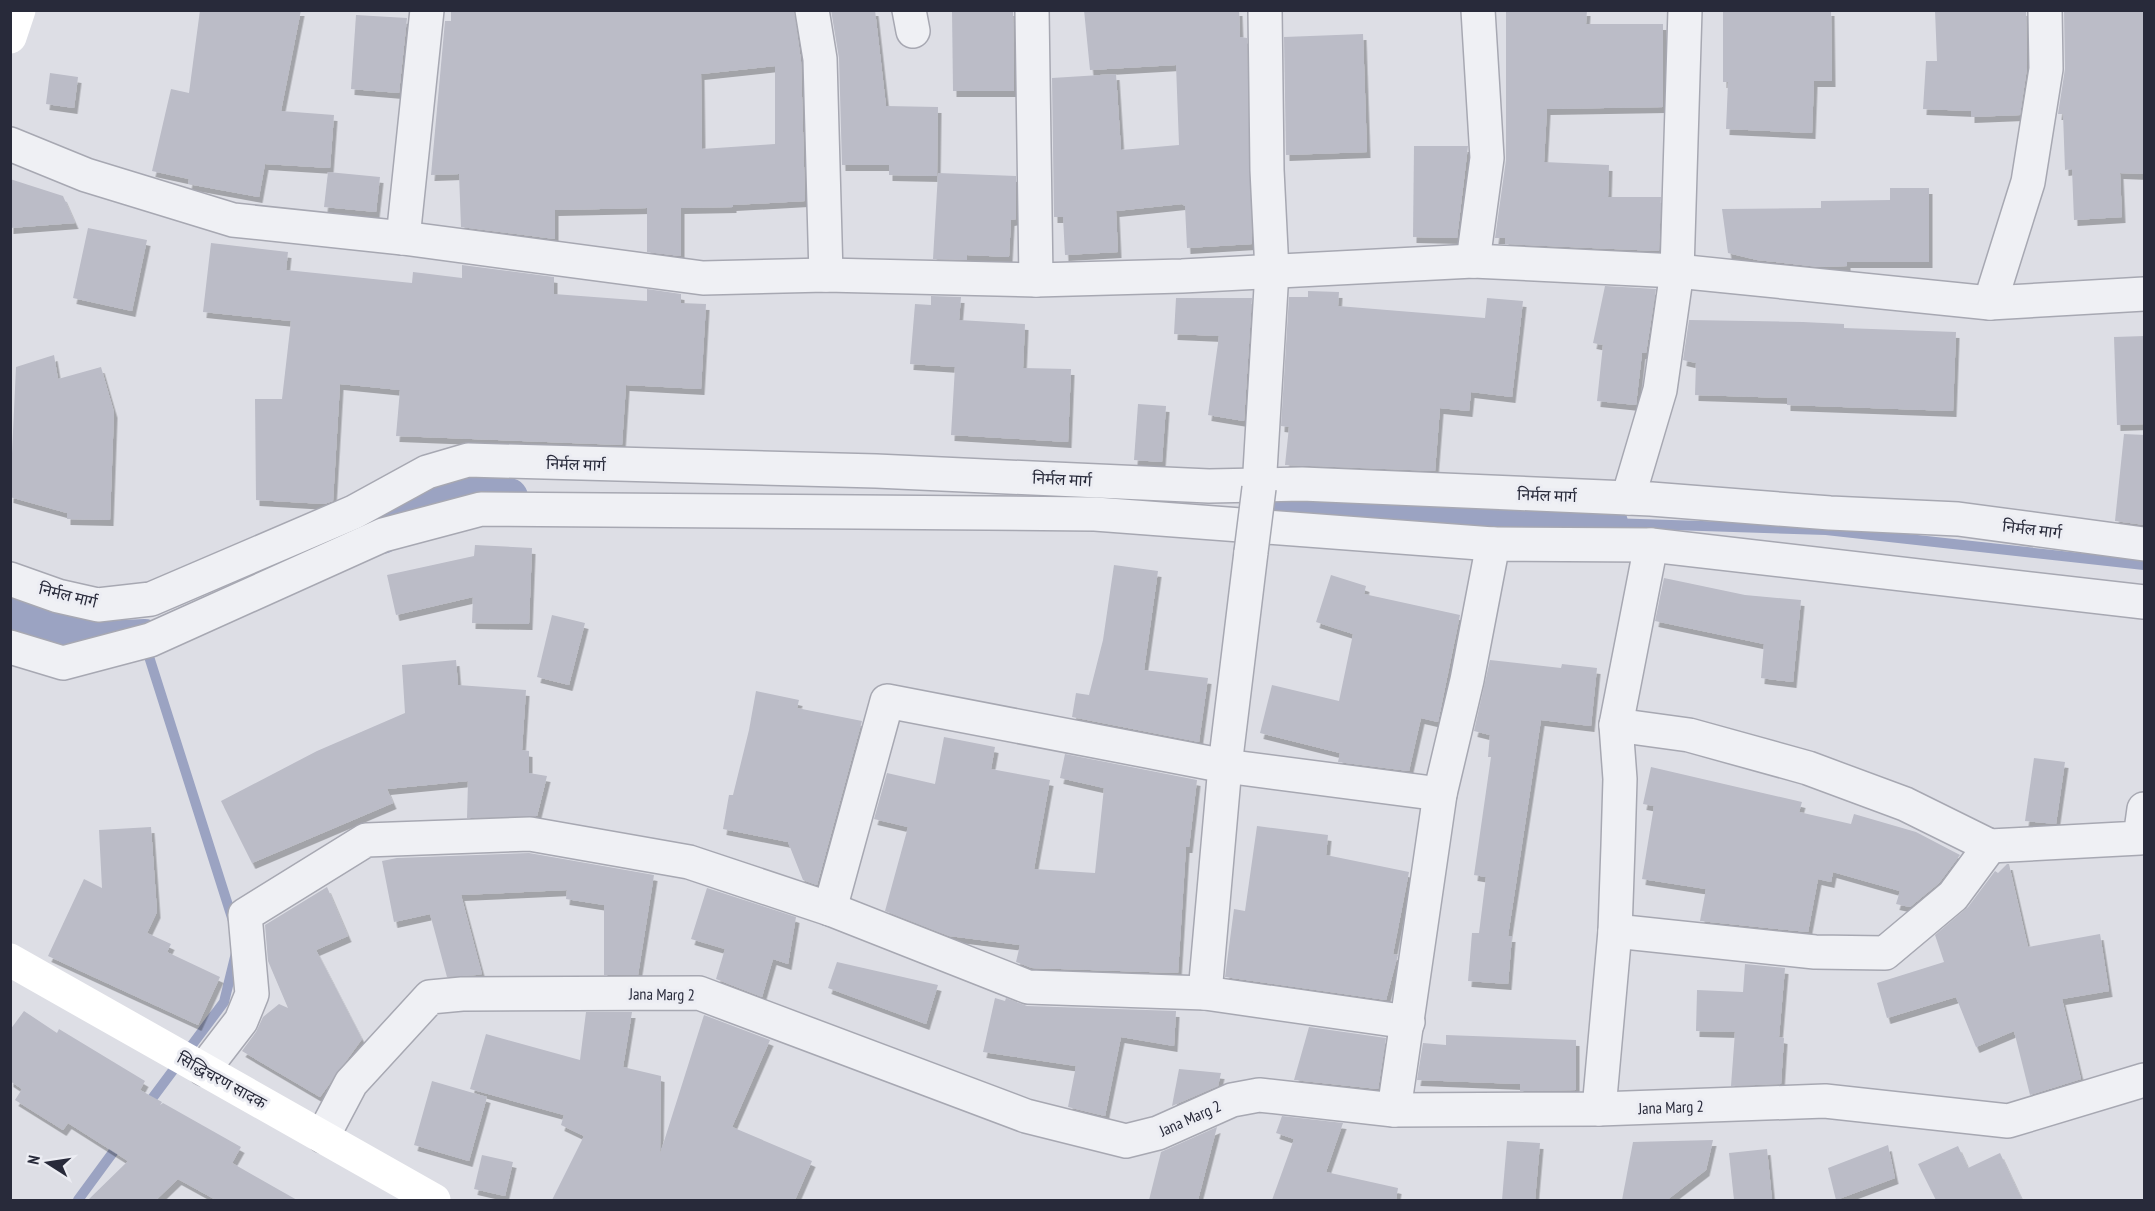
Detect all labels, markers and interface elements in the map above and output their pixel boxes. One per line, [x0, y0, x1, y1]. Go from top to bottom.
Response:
street label: निर्मल मार्ग [546, 453, 607, 475]
street label: निर्मल मार्ग [1032, 467, 1093, 491]
street label: निर्मल मार्ग [1517, 484, 1578, 506]
street label: निर्मल मार्ग [2001, 515, 2064, 543]
street label: निर्मल मार्ग [37, 578, 100, 612]
street label: Jana Marg 2 [628, 983, 695, 1005]
street label: सिद्धिचरण सादक [174, 1047, 271, 1113]
street label: Jana Marg 2 [1155, 1096, 1224, 1141]
street label: Jana Marg 2 [1637, 1096, 1704, 1118]
north arrow [18, 1133, 78, 1193]
text: N [23, 1154, 44, 1166]

